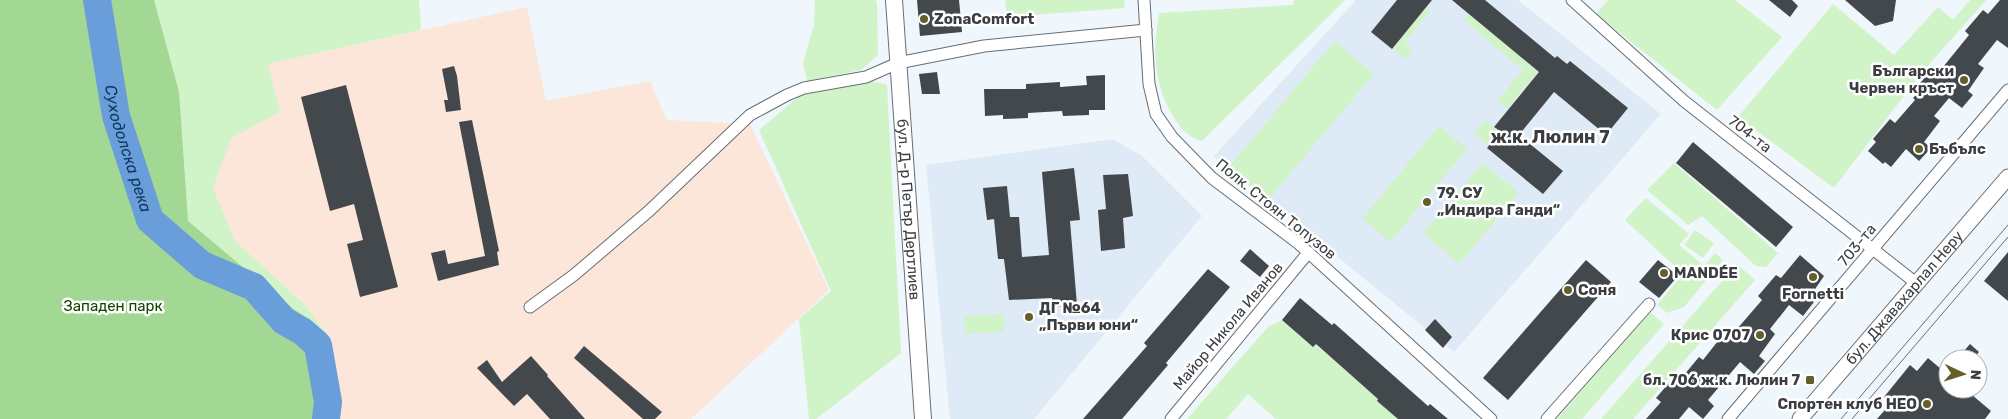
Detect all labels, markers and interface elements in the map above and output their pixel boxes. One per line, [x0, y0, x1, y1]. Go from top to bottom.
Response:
place label: ZonaComfort [934, 10, 1034, 28]
marker: ZonaComfort [918, 13, 930, 25]
place label: Български Червен кръст [1849, 62, 1955, 97]
marker: Български Червен кръст [1958, 74, 1970, 86]
water label: Суходолска река [102, 83, 156, 214]
street label: 704-та [1725, 112, 1775, 156]
street label: бул. Д-р Петър Дертлиев [893, 118, 924, 301]
district label: ж.к. Люлин 7 [1490, 126, 1610, 148]
place label: Бъбълс [1929, 140, 1986, 158]
marker: Бъбълс [1913, 143, 1925, 155]
street label: Полк. Стоян Топузов [1212, 155, 1340, 263]
place label: 79. СУ „Индира Ганди“ [1437, 184, 1560, 219]
marker: 79. СУ „Индира Ганди“ [1421, 196, 1433, 208]
street label: 703-та [1834, 220, 1880, 270]
street label: бул. Джавахарлал Неру [1842, 227, 1967, 368]
street label: Майор Никола Иванов [1169, 258, 1287, 394]
place label: MANDÉE [1674, 264, 1738, 282]
marker: MANDÉE [1658, 267, 1670, 279]
marker: Fornetti [1807, 271, 1819, 283]
place label: Соня [1578, 281, 1616, 299]
marker: Соня [1562, 284, 1574, 296]
place label: Fornetti [1782, 285, 1844, 303]
park label: Западен парк [63, 297, 163, 315]
place label: ДГ №64 „Първи юни“ [1039, 299, 1138, 334]
marker: ДГ №64 „Първи юни“ [1023, 311, 1035, 323]
place label: Крис 0707 [1671, 326, 1750, 344]
marker: Крис 0707 [1754, 329, 1766, 341]
north arrow [1938, 349, 1988, 399]
text: N [1967, 369, 1984, 380]
place label: бл. 706 ж.к. Люлин 7 [1643, 371, 1800, 389]
marker: бл. 706 ж.к. Люлин 7 [1804, 374, 1816, 386]
place label: Спортен клуб НЕО [1777, 395, 1917, 413]
marker: Спортен клуб НЕО [1921, 398, 1933, 410]

